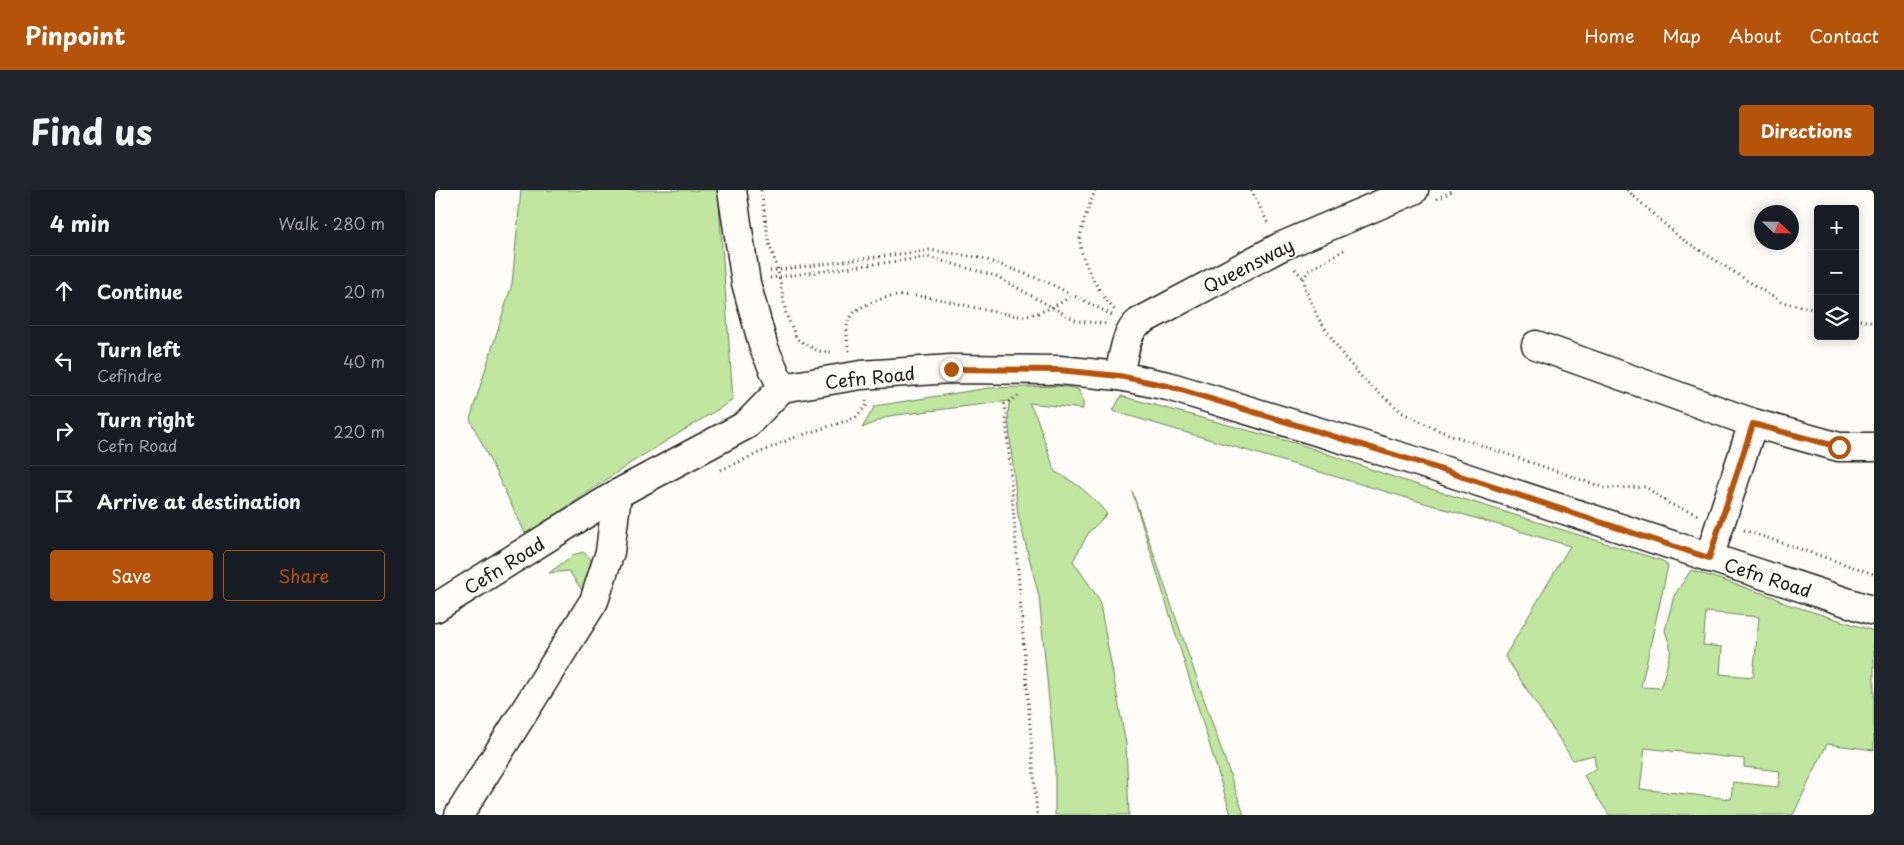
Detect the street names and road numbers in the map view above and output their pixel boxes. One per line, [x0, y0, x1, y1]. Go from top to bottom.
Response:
street label: Queensway [1198, 231, 1298, 299]
street label: Cefn Road [824, 359, 916, 395]
street label: Cefn Road [458, 530, 550, 600]
street label: Cefn Road [1721, 550, 1815, 604]

